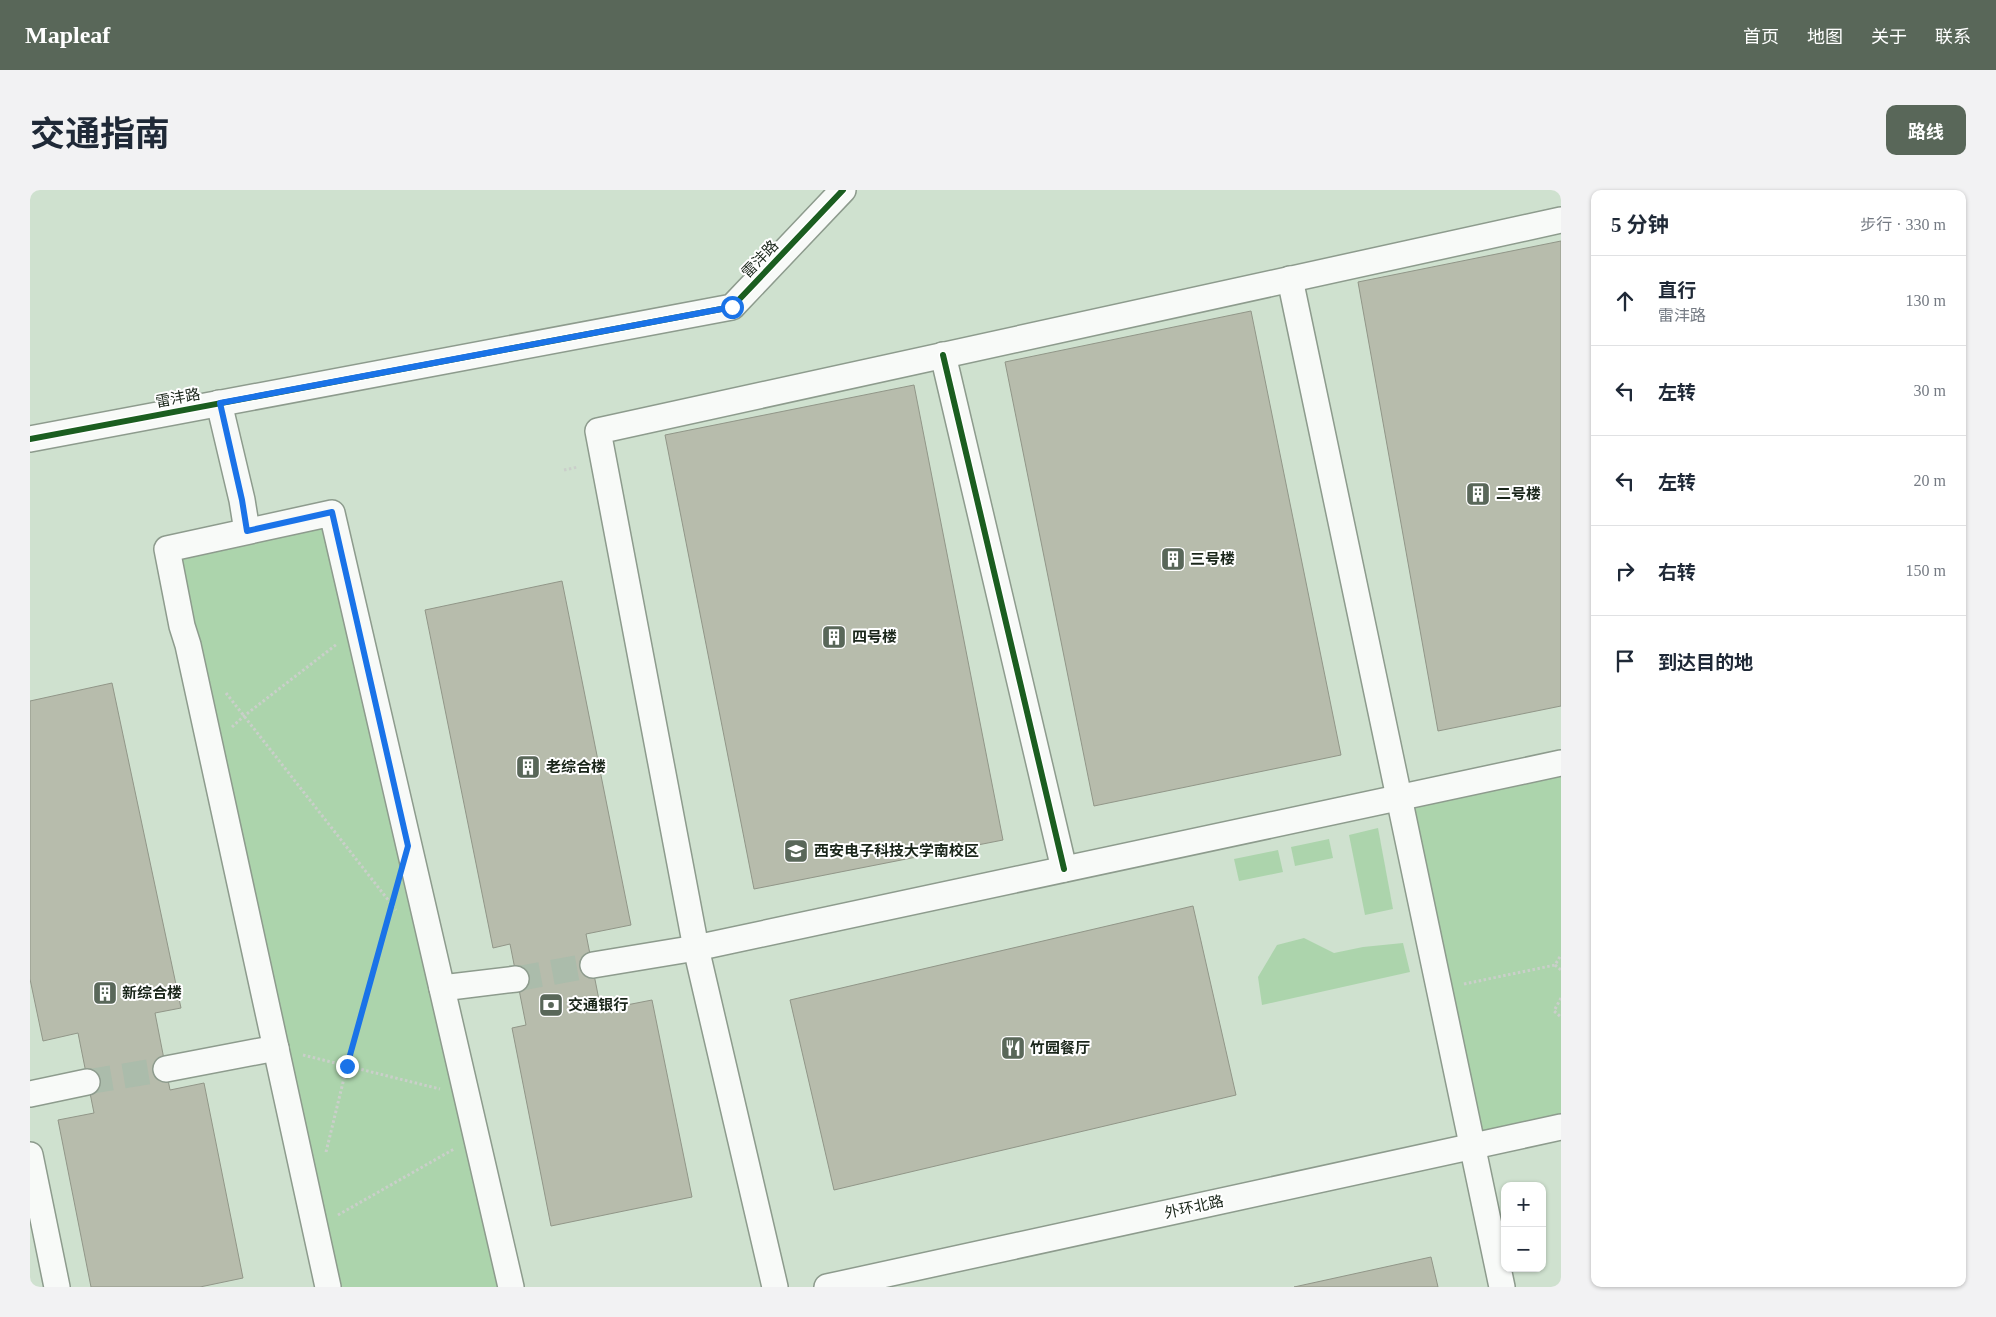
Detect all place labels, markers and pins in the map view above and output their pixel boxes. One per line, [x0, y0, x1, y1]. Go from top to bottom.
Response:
building icon: 二号楼 [1465, 481, 1491, 507]
place label: 二号楼 [1496, 486, 1541, 502]
building icon: 三号楼 [1160, 546, 1186, 572]
place label: 三号楼 [1190, 551, 1235, 567]
building icon: 四号楼 [821, 624, 847, 650]
place label: 四号楼 [852, 629, 897, 645]
building icon: 老综合楼 [515, 754, 541, 780]
place label: 老综合楼 [546, 759, 606, 775]
school or university icon: 西安电子科技大学南校区 [783, 838, 809, 864]
place label: 西安电子科技大学南校区 [814, 842, 979, 859]
building icon: 新综合楼 [92, 980, 118, 1006]
place label: 新综合楼 [122, 985, 182, 1001]
bank icon: 交通银行 [538, 992, 564, 1018]
place label: 交通银行 [568, 997, 628, 1013]
restaurant icon: 竹园餐厅 [1000, 1035, 1026, 1061]
place label: 竹园餐厅 [1030, 1040, 1090, 1056]

